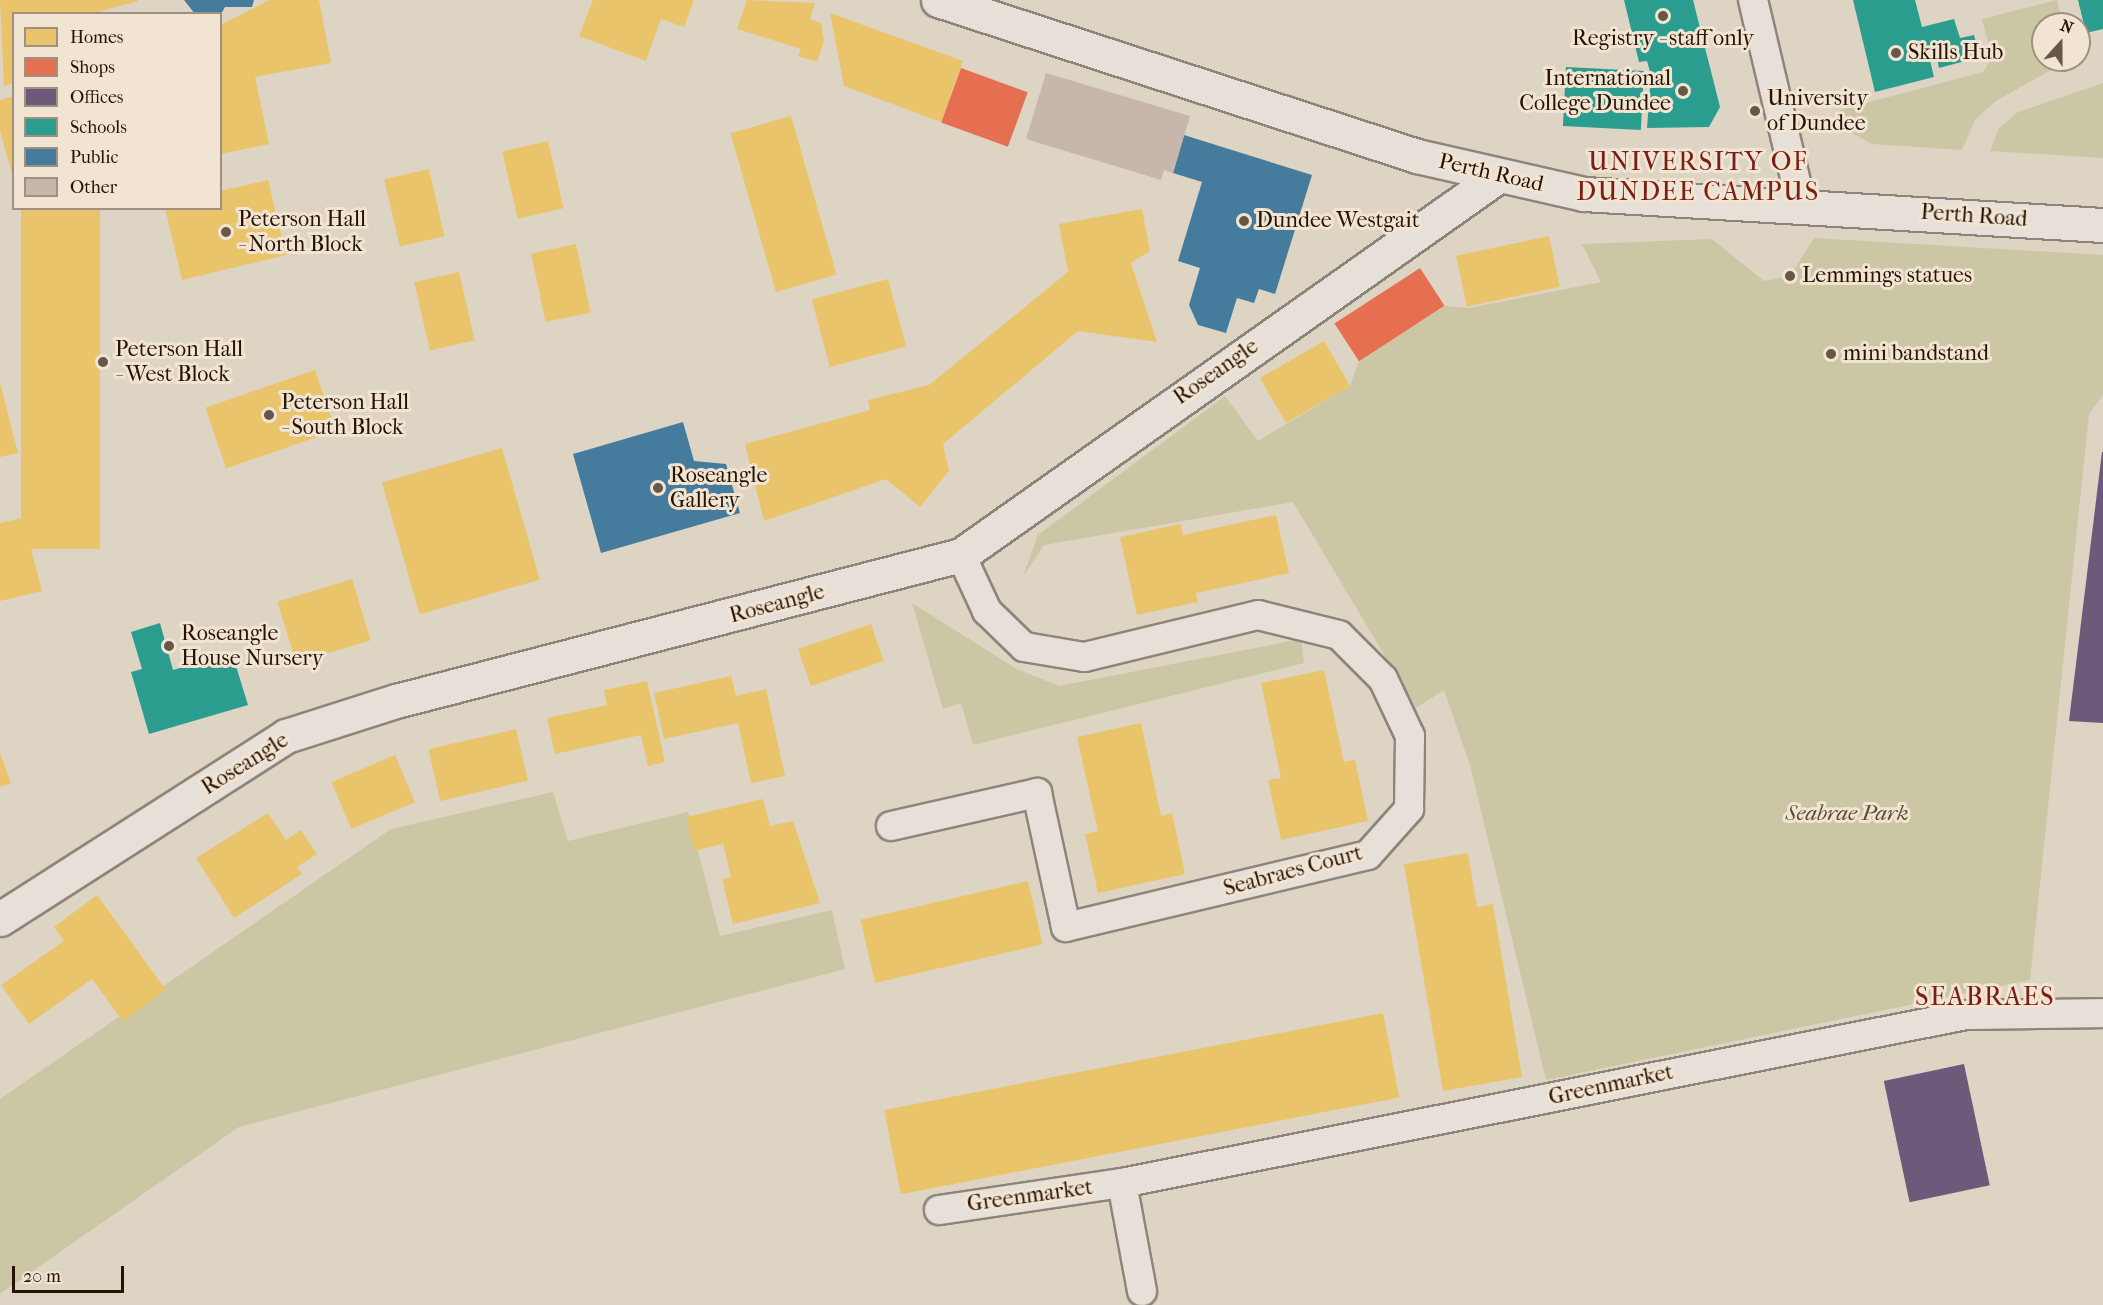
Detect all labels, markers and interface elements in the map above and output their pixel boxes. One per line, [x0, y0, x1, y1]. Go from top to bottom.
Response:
marker: Registry - staff only [1656, 9, 1670, 23]
legend [12, 12, 222, 210]
north arrow [2031, 12, 2091, 72]
text: N [2058, 16, 2076, 38]
place label: Registry - staff only [1572, 26, 1754, 52]
text: Homes [70, 27, 124, 48]
place label: Skills Hub [1908, 40, 2003, 66]
marker: Skills Hub [1889, 46, 1903, 60]
text: Shops [70, 57, 115, 78]
place label: International College Dundee [1519, 65, 1671, 116]
marker: International College Dundee [1676, 84, 1690, 98]
place label: University of Dundee [1767, 85, 1868, 136]
text: Offices [70, 87, 123, 108]
marker: University of Dundee [1748, 104, 1762, 118]
text: Schools [70, 117, 127, 138]
district label: UNIVERSITY OF DUNDEE CAMPUS [1576, 146, 1820, 207]
text: Public [70, 147, 118, 168]
street label: Perth Road [1436, 148, 1546, 198]
text: Other [70, 177, 117, 198]
street label: Perth Road [1920, 199, 2028, 233]
place label: Peterson Hall - North Block [238, 206, 366, 258]
place label: Dundee Westgait [1256, 208, 1420, 234]
marker: Dundee Westgait [1237, 214, 1251, 228]
marker: Peterson Hall - North Block [219, 225, 233, 239]
place label: Lemmings statues [1802, 263, 1972, 289]
marker: Lemmings statues [1783, 269, 1797, 283]
street label: Roseangle [1169, 333, 1263, 411]
place label: Peterson Hall - West Block [115, 336, 243, 388]
place label: mini bandstand [1843, 341, 1989, 367]
marker: mini bandstand [1824, 347, 1838, 361]
marker: Peterson Hall - West Block [96, 355, 110, 369]
place label: Peterson Hall - South Block [281, 389, 409, 440]
marker: Peterson Hall - South Block [262, 408, 276, 422]
place label: Roseangle Gallery [670, 462, 767, 514]
marker: Roseangle Gallery [651, 481, 665, 495]
street label: Roseangle [727, 579, 827, 629]
place label: Roseangle House Nursery [181, 620, 323, 672]
marker: Roseangle House Nursery [162, 639, 176, 653]
street label: Roseangle [197, 727, 293, 801]
park label: Seabrae Park [1786, 801, 1908, 827]
street label: Seabraes Court [1221, 840, 1365, 902]
district label: SEABRAES [1915, 981, 2055, 1013]
street label: Greenmarket [1546, 1059, 1676, 1111]
street label: Greenmarket [965, 1174, 1095, 1218]
scale bar [15, 1254, 128, 1292]
text: 20 m [23, 1266, 61, 1287]

